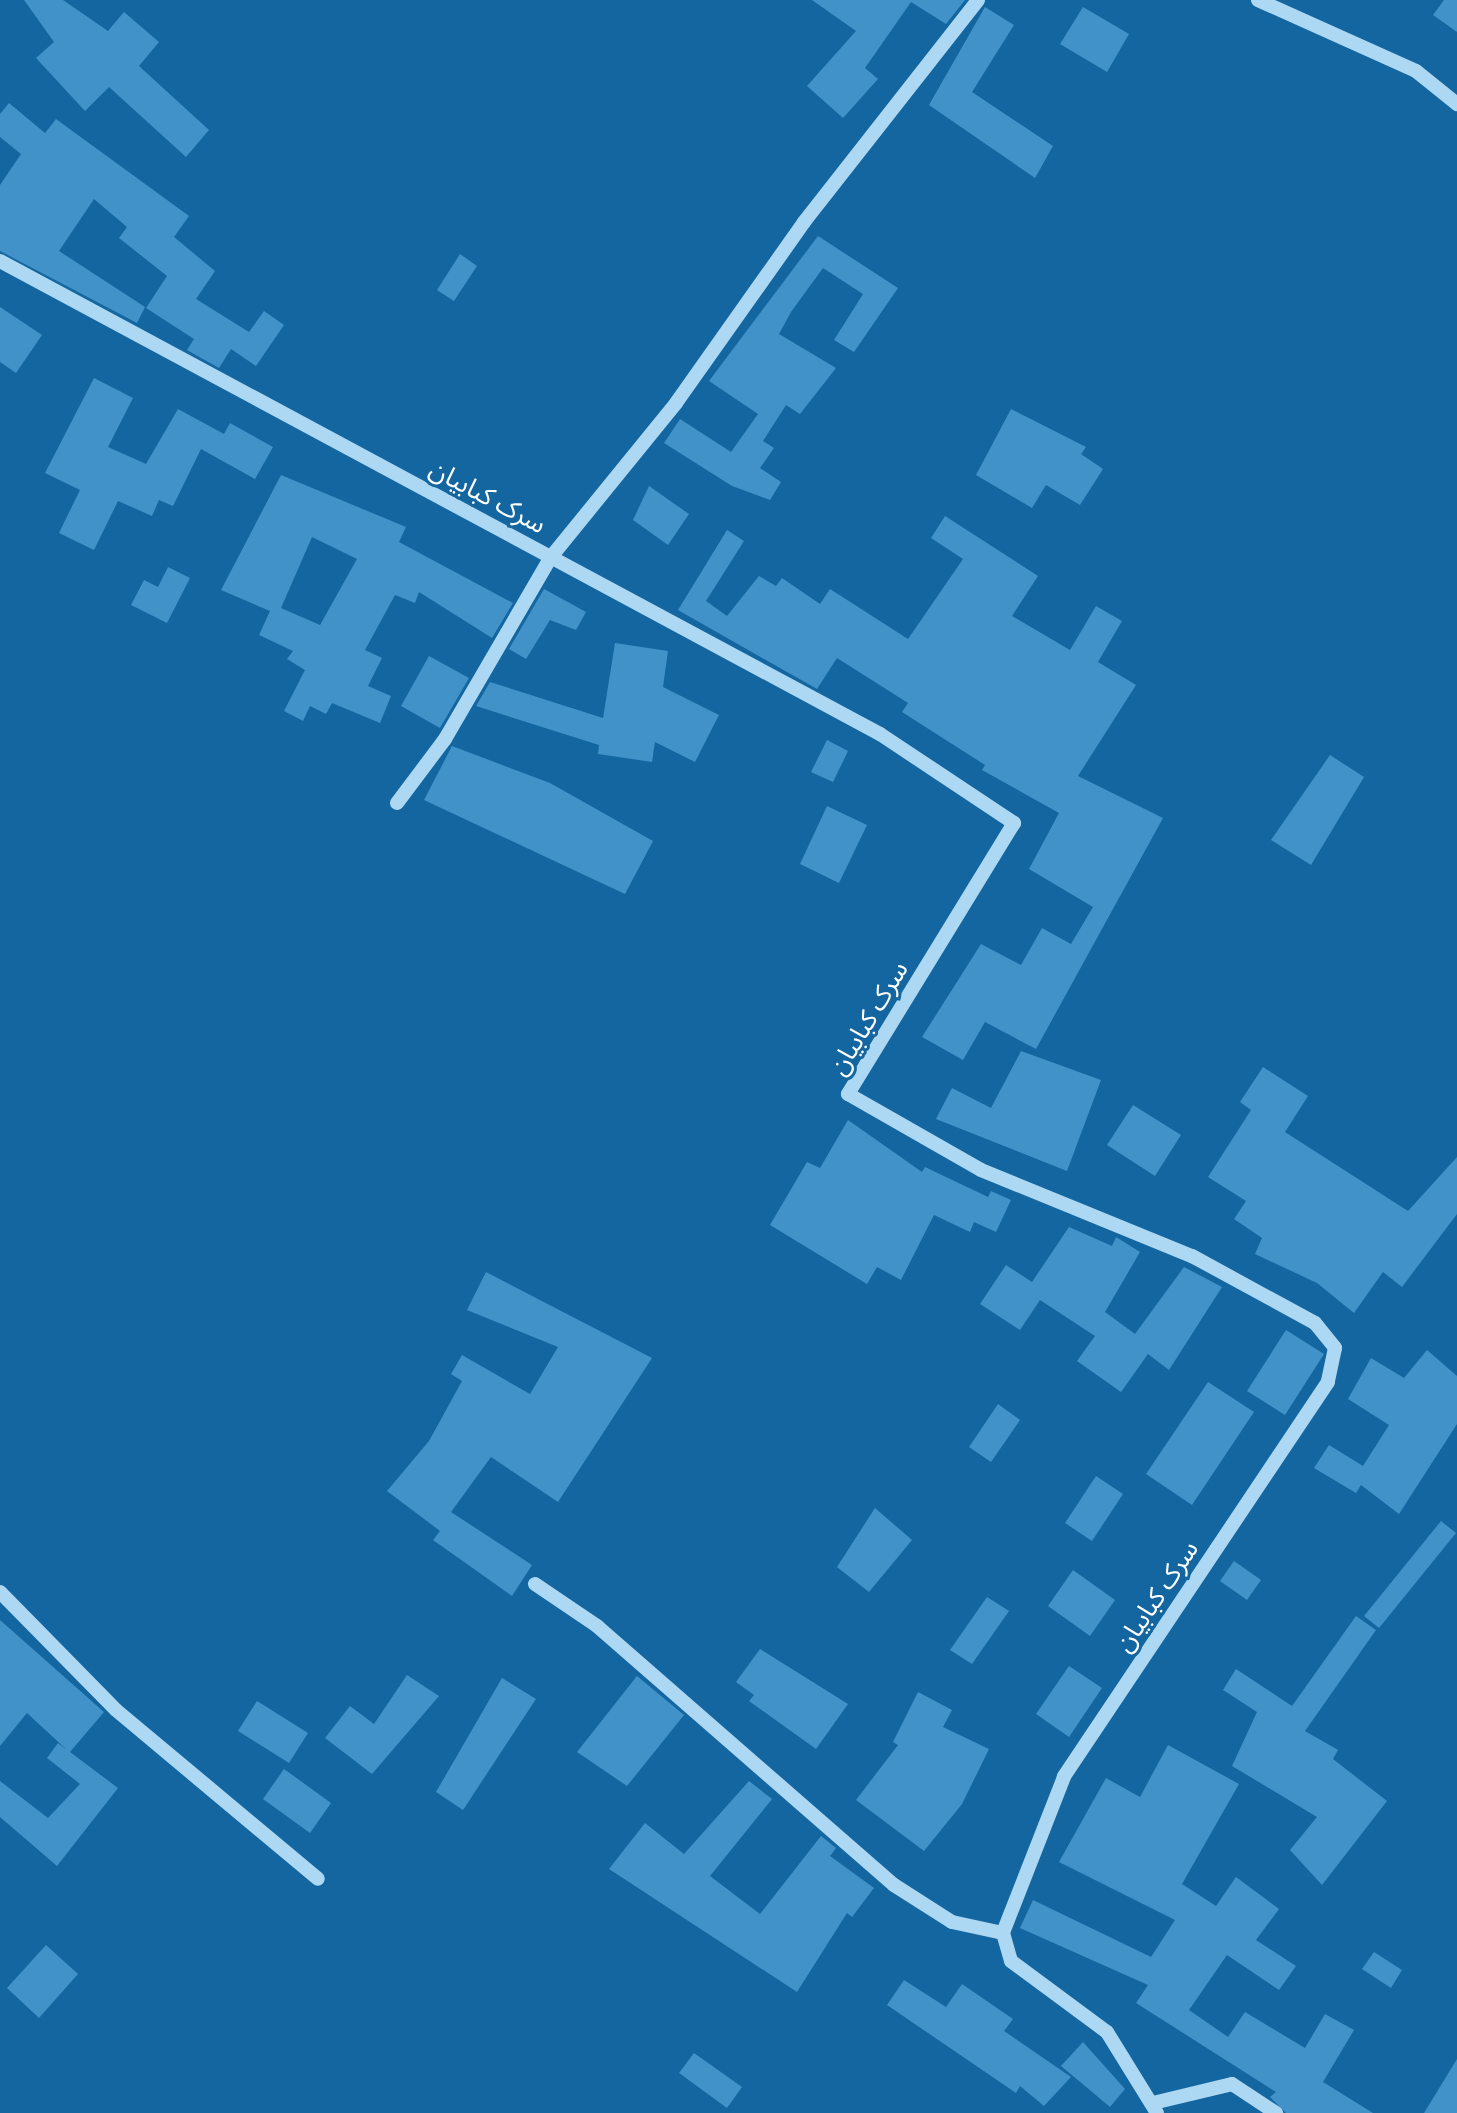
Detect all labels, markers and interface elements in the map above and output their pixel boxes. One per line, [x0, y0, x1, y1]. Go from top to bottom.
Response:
street label: سرک کبابیان [424, 452, 552, 540]
street label: سرک کبابیان [822, 955, 914, 1081]
street label: سرک کبابیان [1107, 1534, 1205, 1658]

